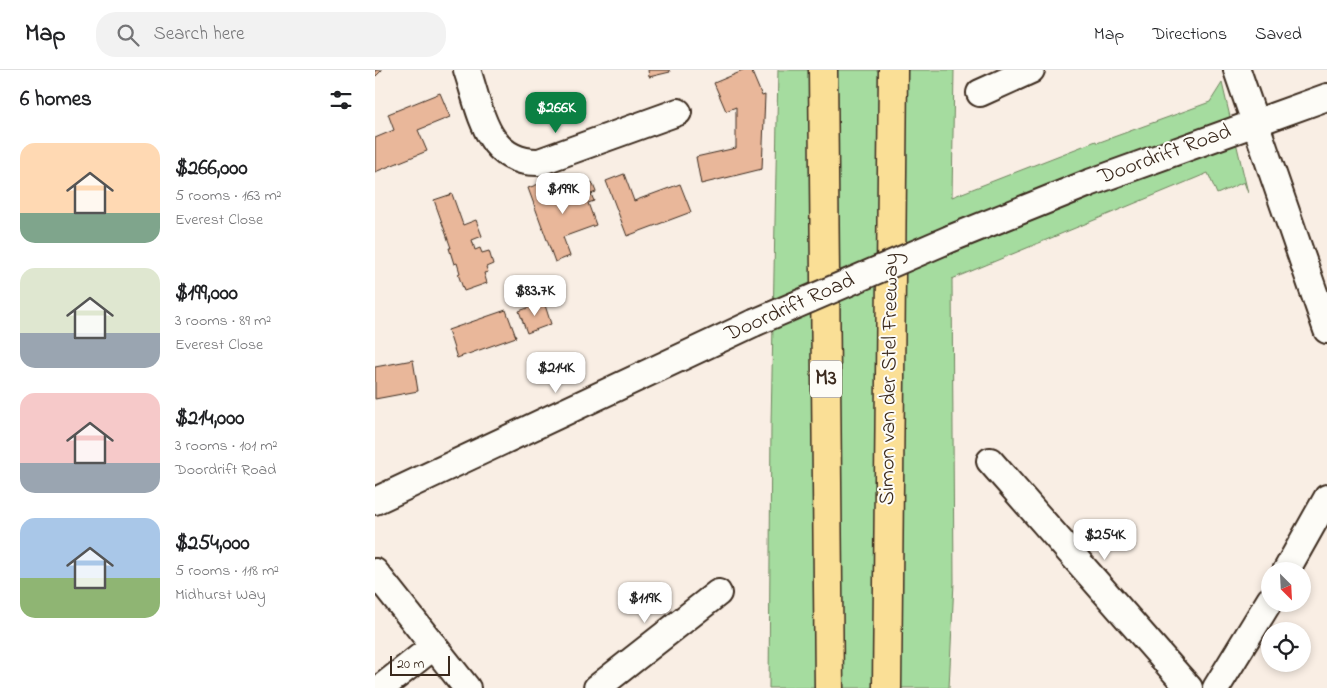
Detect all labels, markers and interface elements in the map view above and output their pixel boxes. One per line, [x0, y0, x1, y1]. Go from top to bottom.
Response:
search box [96, 12, 446, 57]
text: Map [25, 17, 66, 52]
icon: search [114, 21, 142, 49]
text: Search here [154, 21, 245, 48]
text: Map [1094, 22, 1124, 48]
text: Directions [1152, 22, 1227, 48]
text: Saved [1255, 22, 1302, 48]
text: 6 homes [20, 85, 92, 115]
icon: filters [327, 86, 355, 114]
pin: $266K [521, 92, 591, 134]
text: $266K [536, 96, 576, 120]
street label: Doordrift Road [1093, 116, 1236, 194]
text: $266,000 [175, 154, 247, 184]
icon: home [60, 163, 120, 223]
pin: $199K [528, 172, 598, 215]
text: $199K [547, 177, 579, 201]
text: 5 rooms · 163 m² [175, 184, 282, 208]
text: Everest Close [175, 208, 263, 232]
street label: Simon van der Stel Freeway [872, 253, 909, 505]
street label: Doordrift Road [719, 265, 860, 351]
pin: $83.7K [494, 274, 576, 317]
text: $199,000 [175, 279, 238, 309]
text: $83.7K [515, 279, 555, 303]
icon: home [60, 288, 120, 348]
text: 3 rooms · 89 m² [175, 309, 271, 333]
text: Everest Close [175, 333, 263, 357]
pin: $214K [521, 352, 591, 394]
text: $214K [537, 356, 575, 380]
road number: M3 [810, 360, 842, 398]
text: $214,000 [175, 404, 244, 434]
icon: home [60, 413, 120, 473]
text: 3 rooms · 101 m² [175, 434, 277, 458]
text: Doordrift Road [175, 458, 276, 482]
pin: $254K [1070, 518, 1140, 561]
text: $254K [1084, 523, 1126, 547]
text: $254,000 [175, 529, 250, 559]
icon: home [60, 538, 120, 598]
text: 5 rooms · 118 m² [175, 559, 279, 583]
north arrow [1261, 562, 1311, 612]
map controls [1261, 562, 1311, 672]
pin: $119K [610, 582, 680, 624]
text: Midhurst Way [175, 583, 266, 607]
text: $119K [629, 586, 661, 610]
button: locate [1261, 622, 1311, 672]
scale bar [390, 653, 450, 676]
text: 20 m [397, 654, 424, 675]

